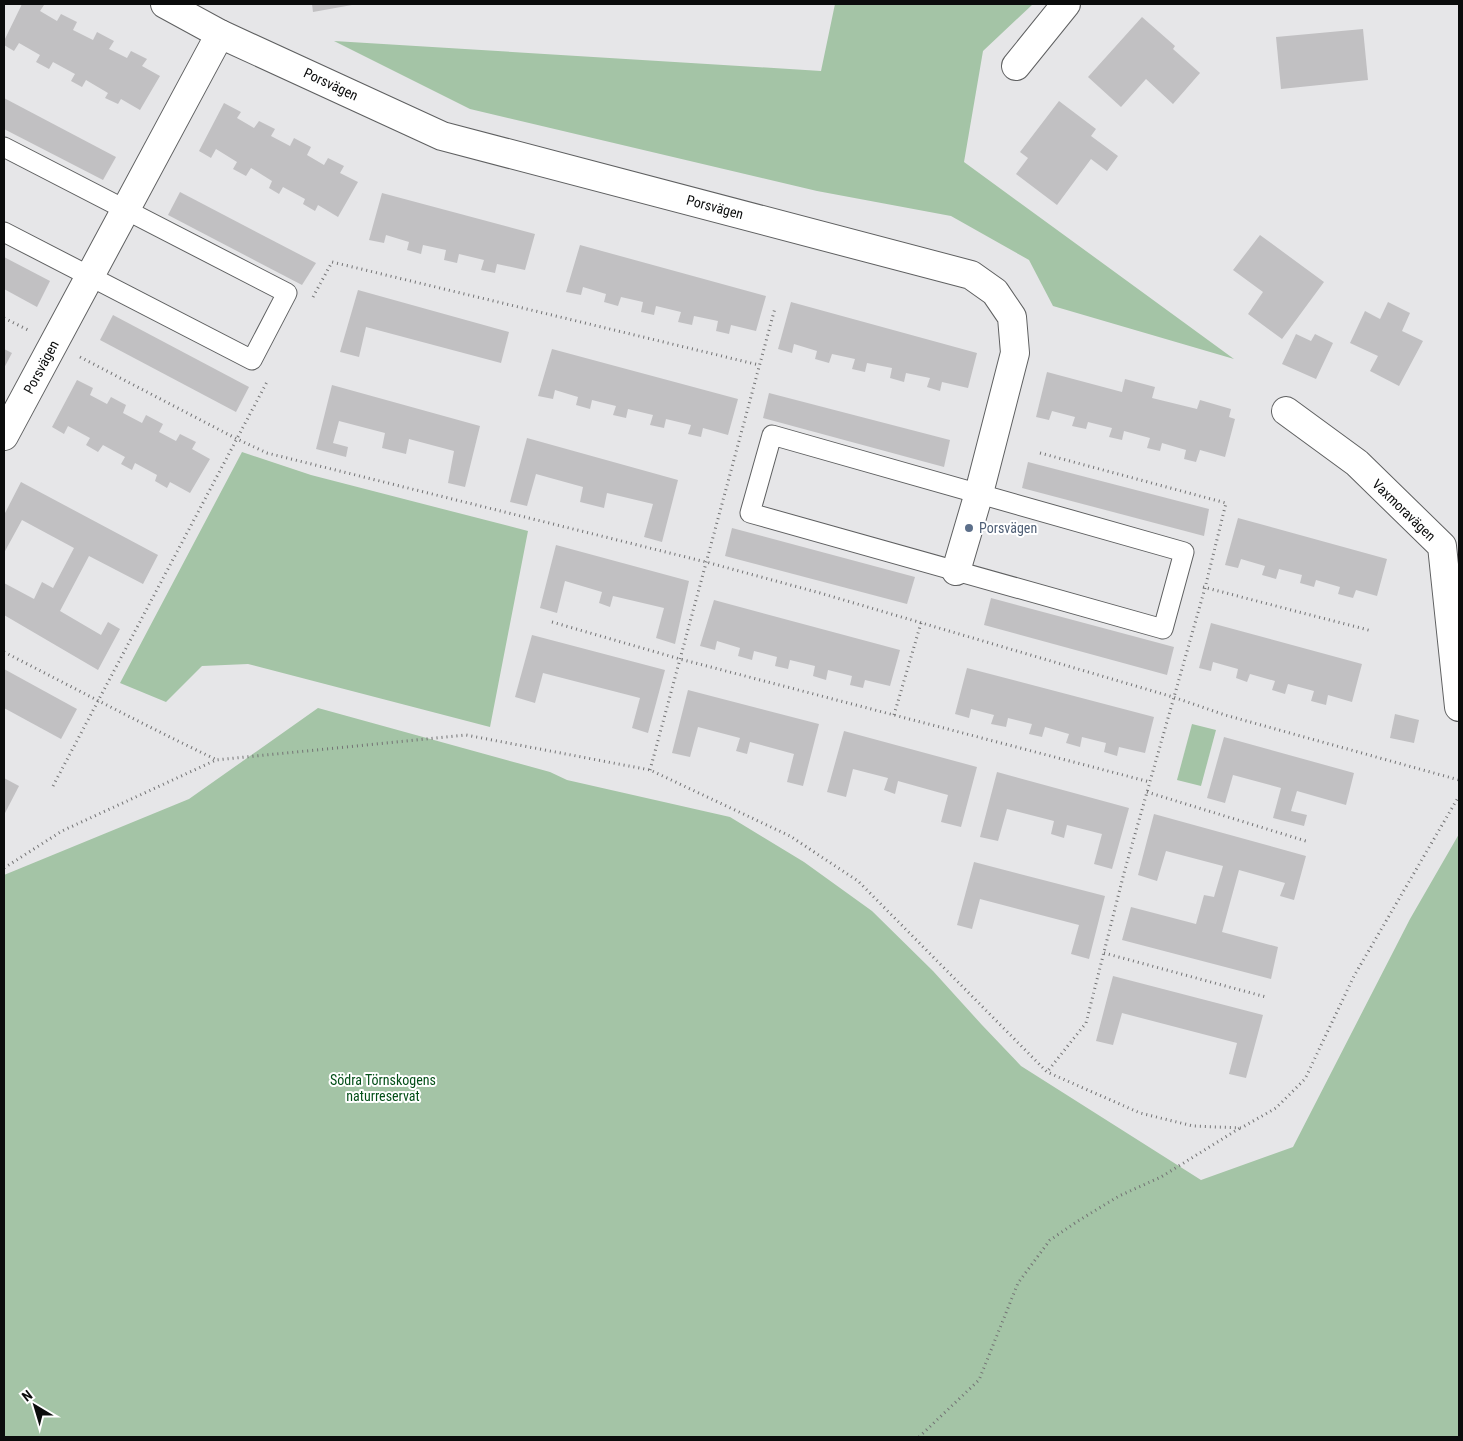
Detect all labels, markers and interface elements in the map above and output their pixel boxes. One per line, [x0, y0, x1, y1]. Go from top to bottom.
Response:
street label: Porsvägen [301, 64, 361, 104]
street label: Porsvägen [685, 192, 745, 222]
street label: Porsvägen [20, 338, 62, 396]
street label: Vaxmoravägen [1369, 476, 1439, 544]
place label: Porsvägen [979, 520, 1037, 536]
marker: Porsvägen [963, 522, 975, 534]
park label: Södra Törnskogens naturreservat [330, 1072, 436, 1104]
north arrow [10, 1381, 60, 1431]
text: N [19, 1387, 35, 1405]

